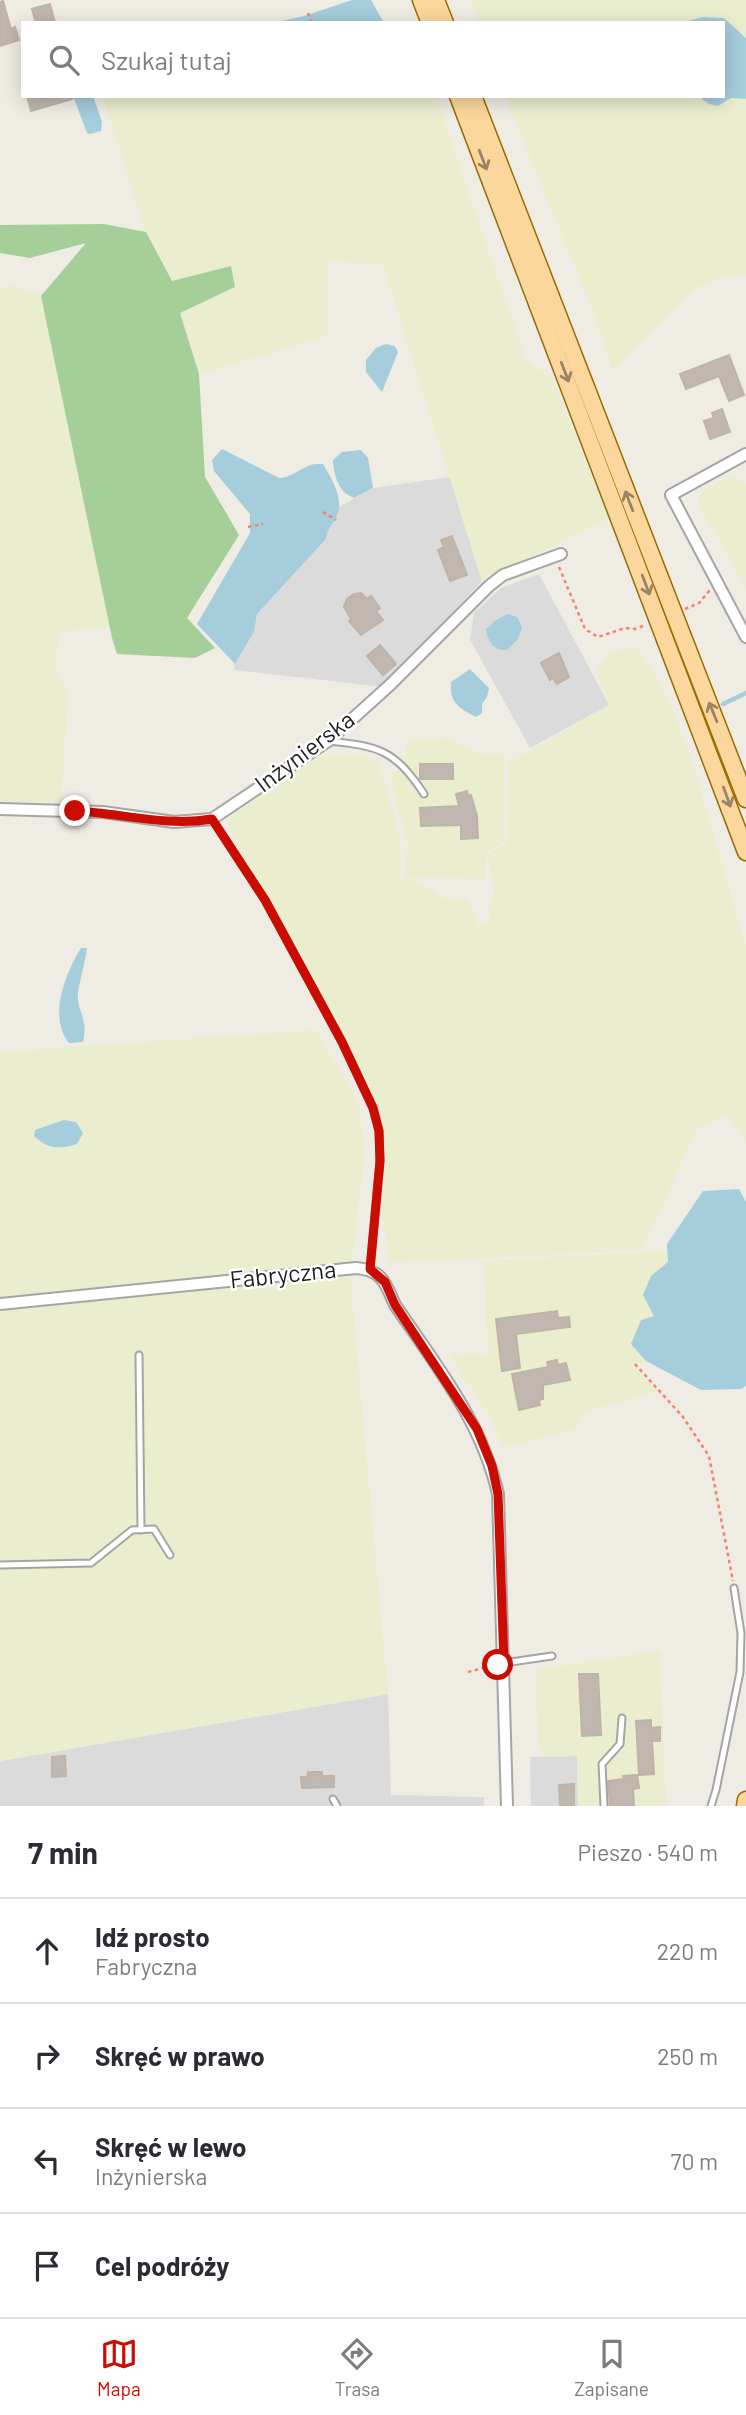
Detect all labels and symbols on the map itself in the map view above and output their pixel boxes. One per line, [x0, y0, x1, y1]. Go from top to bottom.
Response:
one-way arrow [478, 148, 491, 170]
one-way arrow [559, 361, 572, 383]
one-way arrow [621, 490, 634, 512]
one-way arrow [640, 573, 653, 595]
one-way arrow [705, 702, 718, 724]
street label: Inżynierska [249, 704, 360, 798]
one-way arrow [721, 786, 734, 808]
route end [59, 795, 90, 826]
street label: Fabryczna [228, 1254, 337, 1294]
route start [482, 1649, 513, 1680]

